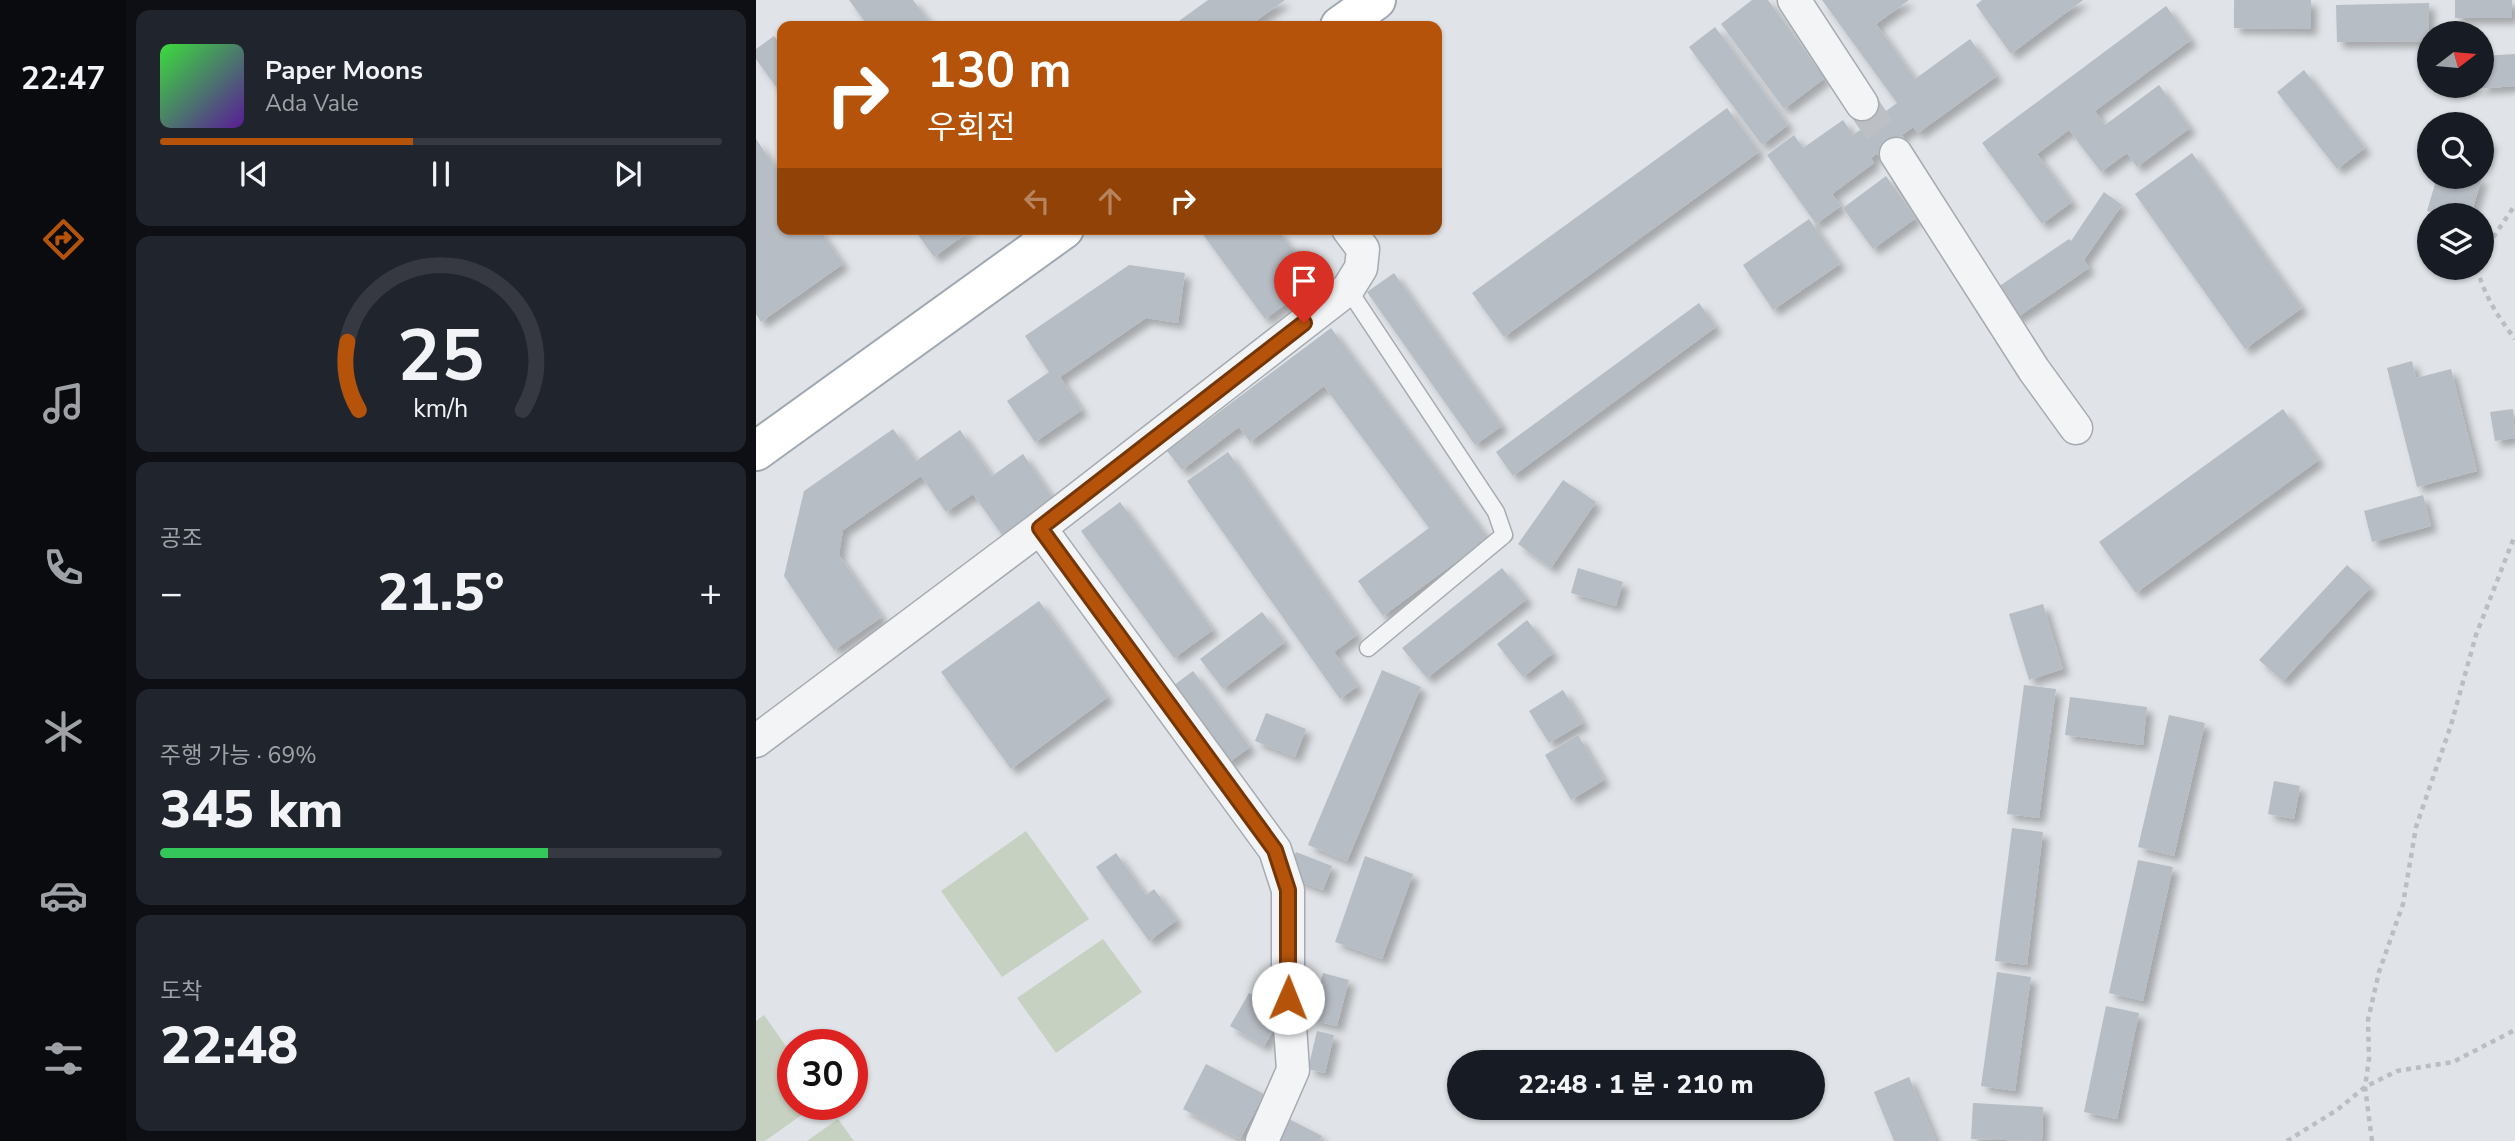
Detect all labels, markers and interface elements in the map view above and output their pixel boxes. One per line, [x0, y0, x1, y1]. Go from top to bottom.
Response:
north arrow [2417, 21, 2494, 98]
map controls [2417, 21, 2494, 280]
text: 130 m [927, 37, 1071, 104]
icon: right [812, 49, 903, 140]
text: Paper Moons [265, 53, 423, 88]
text: 22:47 [21, 57, 105, 100]
text: Ada Vale [265, 88, 359, 119]
text: 우회전 [927, 106, 1015, 149]
button: search [2417, 112, 2494, 189]
icon: previous [235, 155, 273, 193]
icon: pause [422, 155, 460, 193]
icon: next [609, 155, 647, 193]
icon: left [1018, 182, 1056, 220]
icon: ahead [1091, 182, 1129, 220]
icon: right [1164, 182, 1202, 220]
button: layers [2417, 203, 2494, 280]
icon: directions [39, 215, 88, 264]
pin [1274, 251, 1334, 323]
icon: arrive [1285, 262, 1323, 300]
text: 25 [397, 307, 485, 407]
icon: music [39, 379, 88, 428]
text: km/h [413, 392, 469, 426]
text: 공조 [160, 523, 202, 554]
icon: phone [39, 543, 88, 592]
text: 21.5° [377, 557, 505, 628]
text: − [160, 568, 183, 619]
text: + [699, 568, 722, 619]
icon: climate [39, 707, 88, 756]
text: 주행 가능 · 69% [160, 740, 317, 771]
text: 345 km [160, 774, 343, 845]
icon: car [39, 871, 88, 920]
position arrow [1251, 961, 1325, 1035]
text: 도착 [160, 976, 202, 1007]
text: 22:48 [160, 1010, 298, 1081]
speed limit sign: 30 [777, 1029, 868, 1120]
icon: filters [39, 1034, 88, 1083]
text: 22:48 · 1 분 · 210 m [1518, 1067, 1754, 1102]

